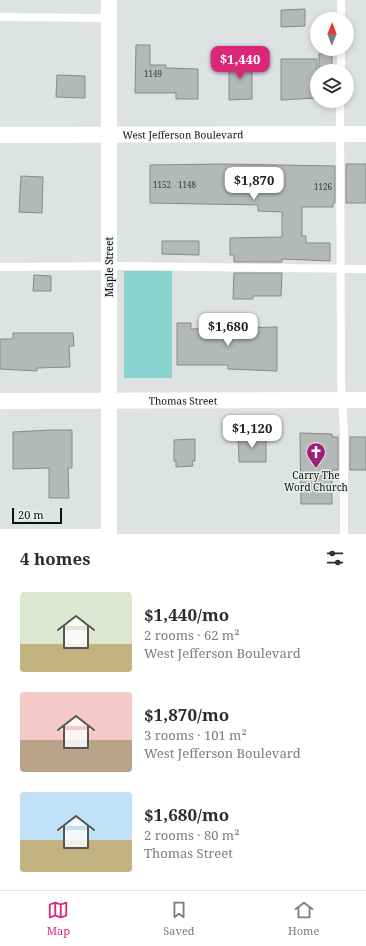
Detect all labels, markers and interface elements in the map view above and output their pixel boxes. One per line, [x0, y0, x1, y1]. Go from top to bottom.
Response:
north arrow [310, 12, 354, 56]
map controls [310, 12, 354, 108]
pin: $1,440 [207, 46, 273, 80]
text: $1,440 [220, 50, 260, 68]
button: layers [310, 64, 354, 108]
house number: 1149 [144, 68, 162, 79]
street label: West Jefferson Boulevard [123, 127, 243, 142]
pin: $1,870 [221, 167, 287, 201]
text: $1,870 [234, 171, 274, 189]
house number: 1152 [153, 179, 171, 190]
house number: 1148 [178, 179, 196, 190]
house number: 1126 [314, 181, 332, 192]
street label: Maple Street [102, 236, 116, 297]
pin: $1,680 [195, 313, 261, 347]
text: $1,680 [208, 317, 248, 335]
street label: Thomas Street [149, 393, 218, 408]
pin: $1,120 [219, 415, 285, 449]
text: $1,120 [232, 419, 272, 437]
church icon: Carry The Word Church [305, 441, 327, 469]
place label: Carry The Word Church [284, 468, 349, 494]
scale bar [12, 506, 62, 525]
text: 20 m [18, 507, 44, 522]
text: 4 homes [20, 547, 90, 570]
icon: filters [324, 547, 346, 569]
text: $1,440/mo [144, 603, 229, 626]
icon: home [52, 608, 100, 656]
text: 2 rooms · 62 m² [144, 626, 239, 644]
text: West Jefferson Boulevard [144, 644, 301, 662]
text: $1,870/mo [144, 703, 229, 726]
icon: home [52, 708, 100, 756]
text: 3 rooms · 101 m² [144, 726, 247, 744]
text: West Jefferson Boulevard [144, 744, 301, 762]
text: $1,680/mo [144, 803, 229, 826]
icon: home [52, 808, 100, 856]
text: 2 rooms · 80 m² [144, 826, 239, 844]
text: Thomas Street [144, 844, 233, 862]
tab: Map [47, 899, 70, 938]
tab: Saved [163, 899, 195, 938]
tab: Home [288, 899, 319, 938]

